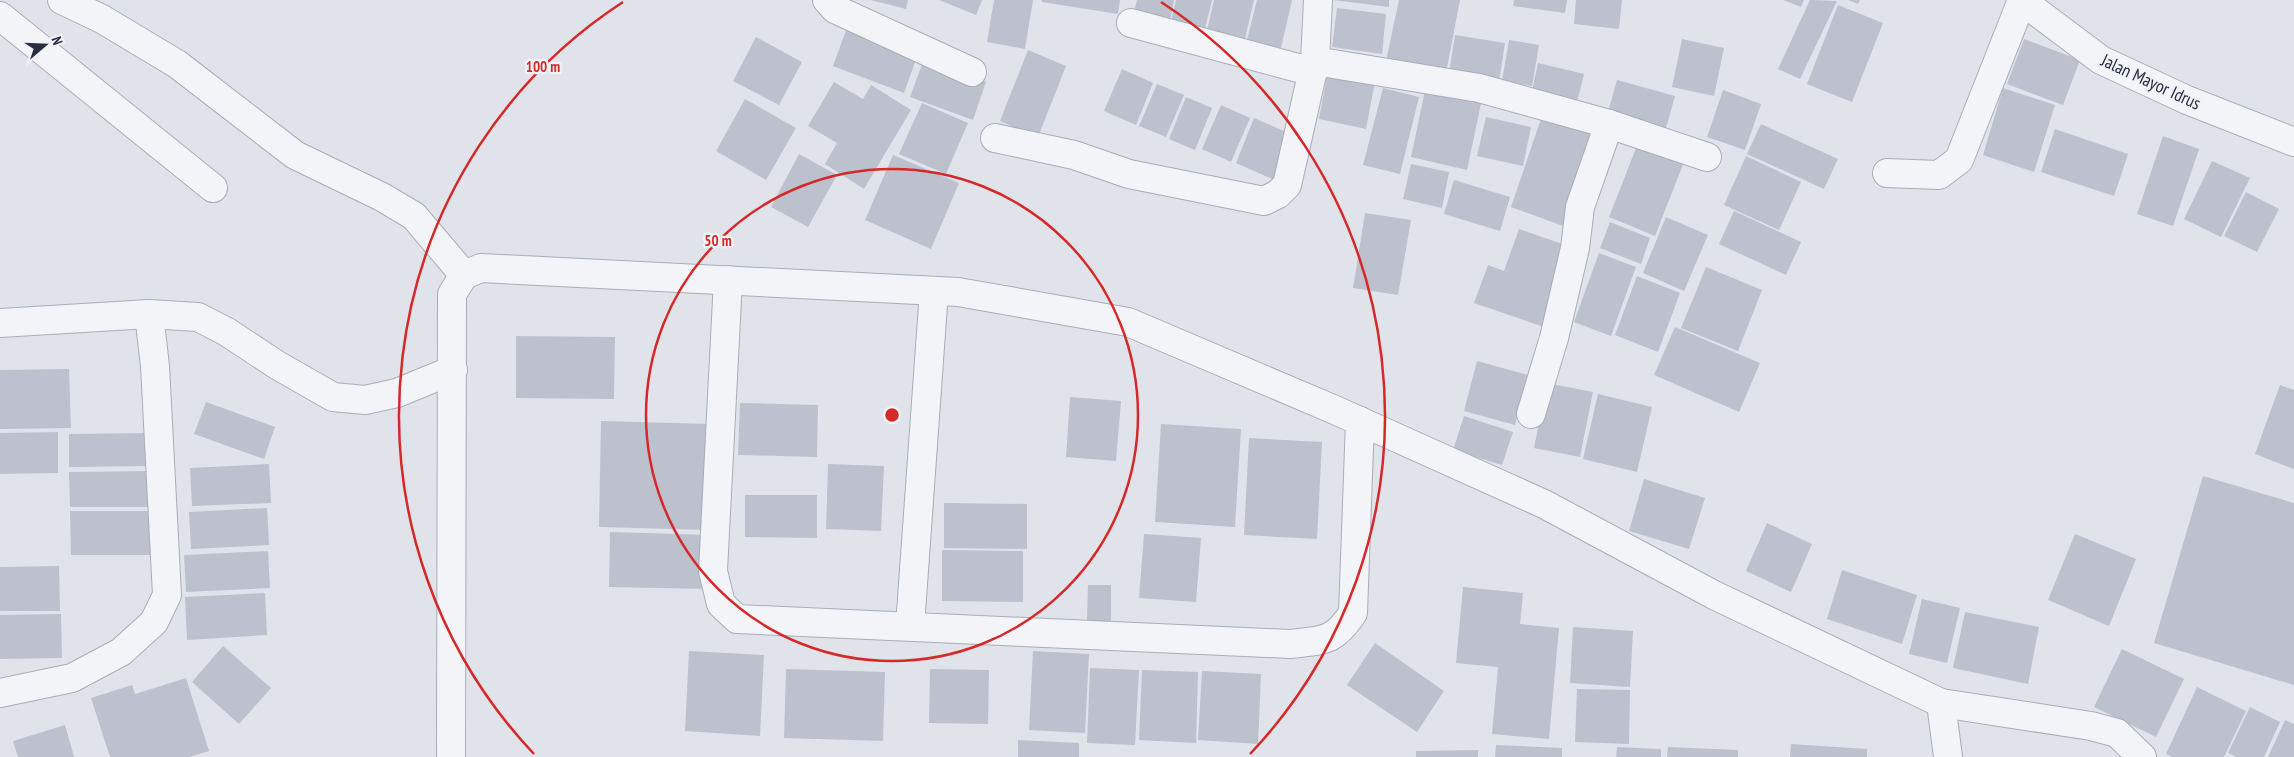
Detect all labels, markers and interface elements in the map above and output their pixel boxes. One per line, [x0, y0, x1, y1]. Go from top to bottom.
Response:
north arrow [20, 20, 70, 70]
text: N [48, 34, 67, 47]
street label: Jalan Mayor Idrus [2097, 48, 2205, 115]
text: 100 m [526, 57, 560, 76]
text: 50 m [704, 231, 732, 250]
centre of rings [883, 406, 901, 424]

